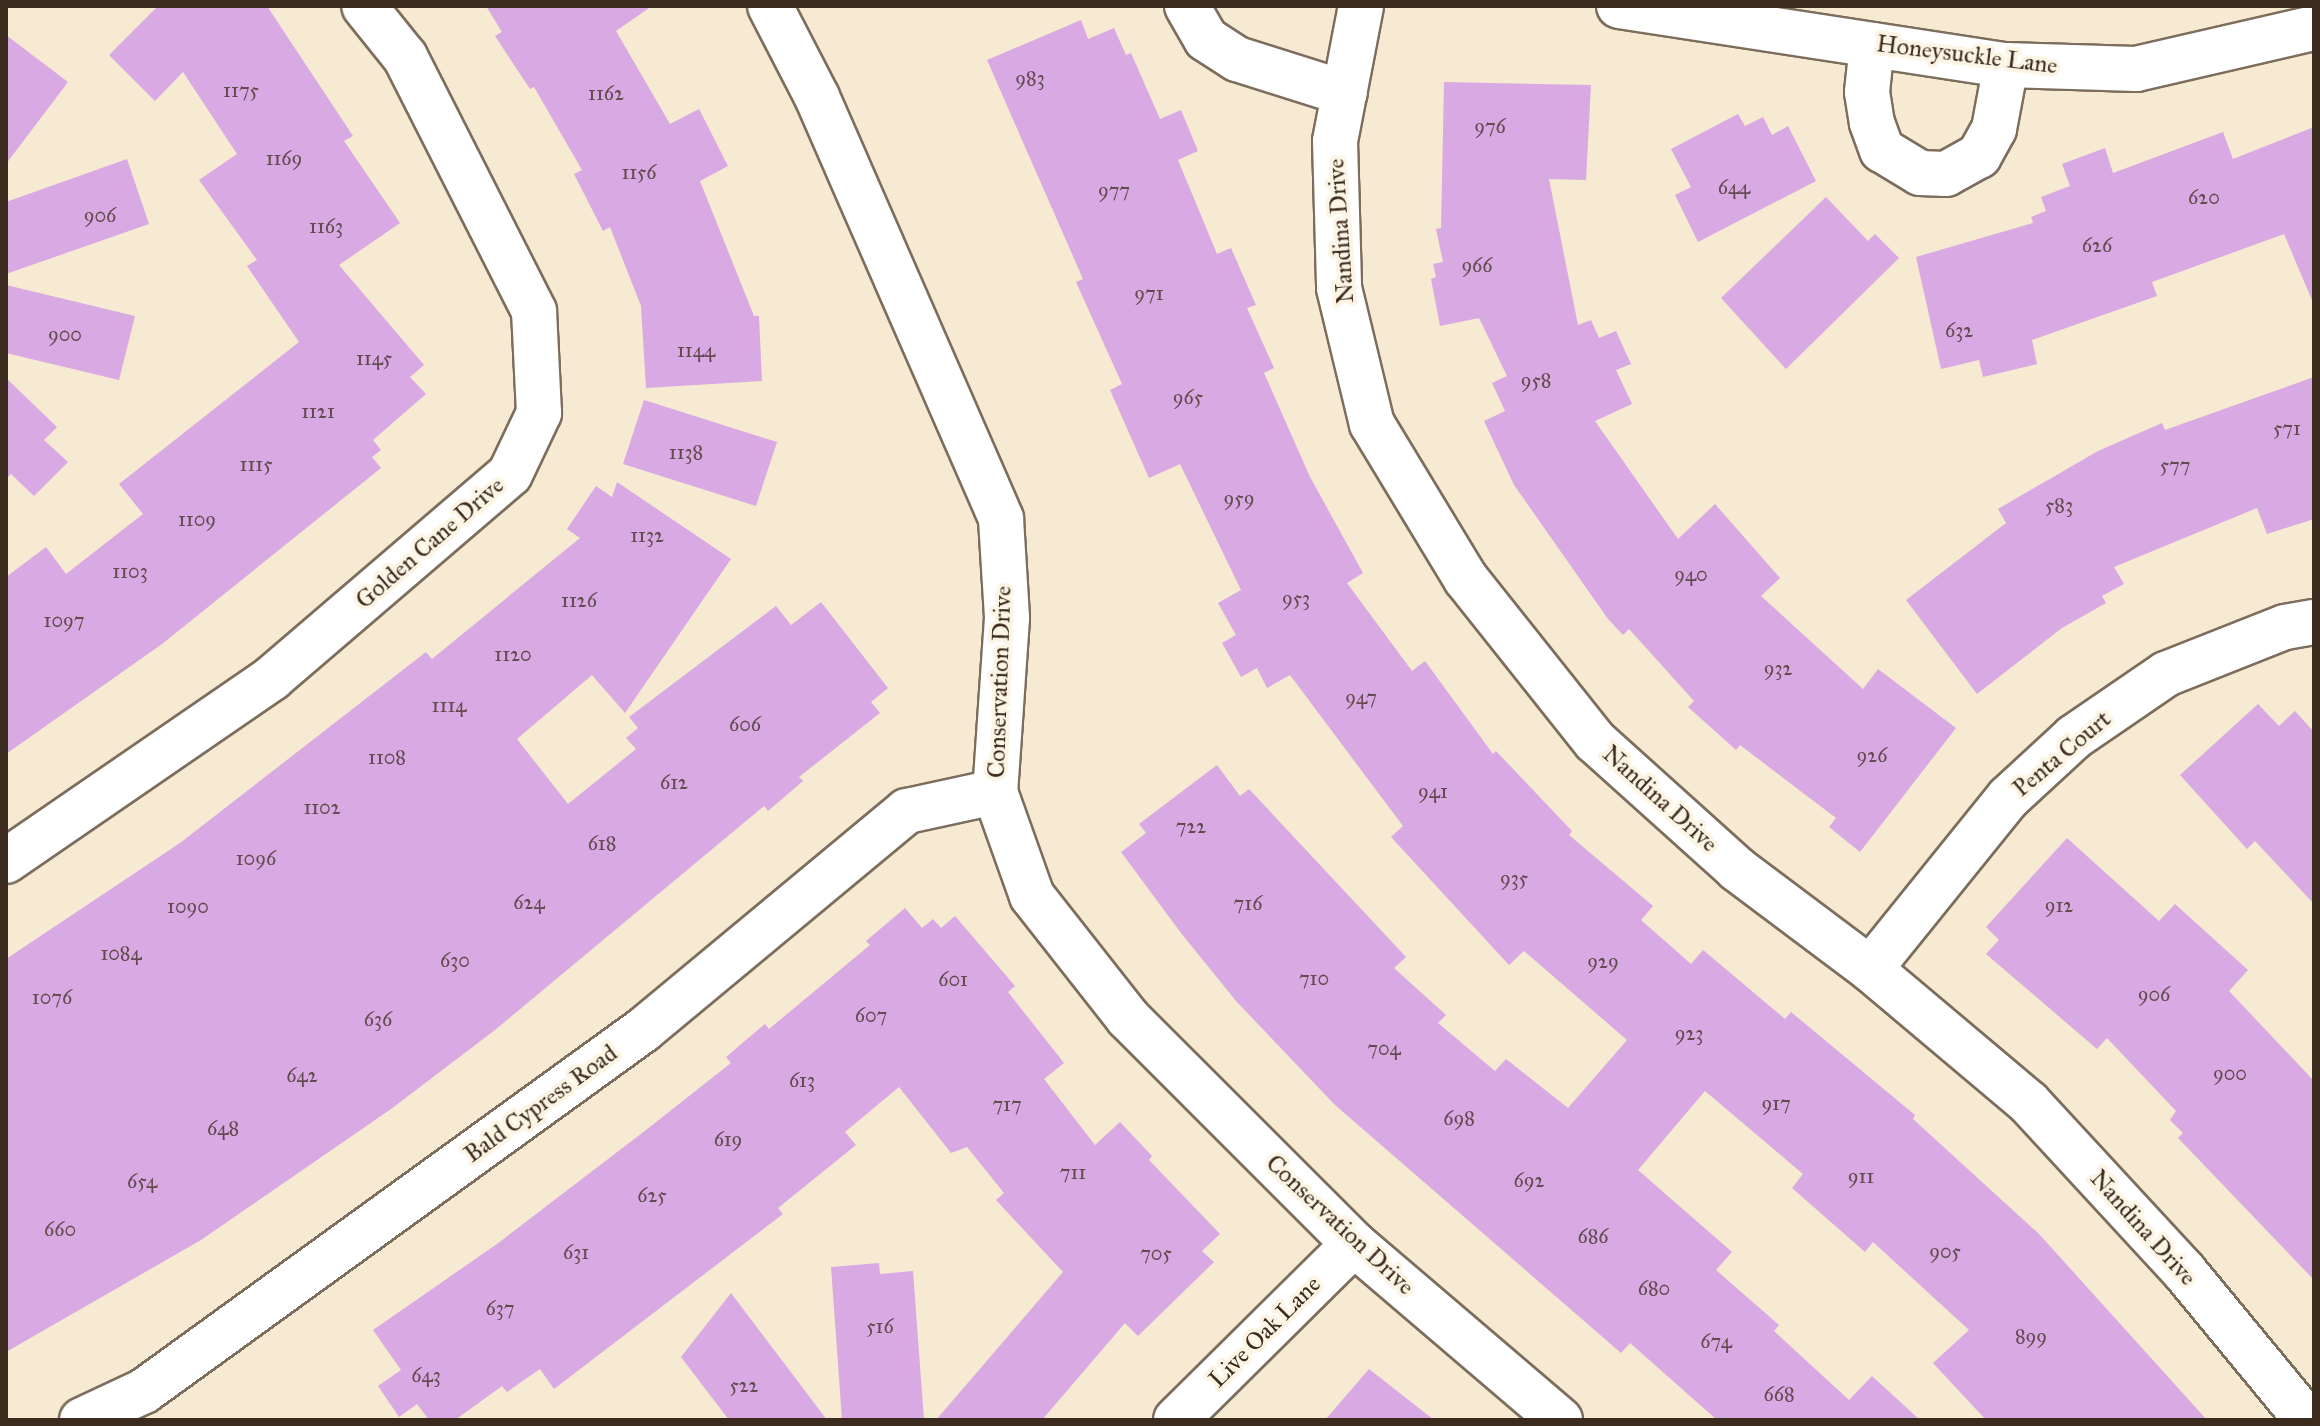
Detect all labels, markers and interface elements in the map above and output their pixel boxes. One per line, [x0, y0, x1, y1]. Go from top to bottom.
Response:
street label: Honeysuckle Lane [1875, 30, 2059, 80]
house number: 983 [1015, 66, 1045, 90]
house number: 1175 [223, 78, 259, 102]
house number: 1162 [588, 81, 624, 105]
house number: 976 [1474, 114, 1506, 138]
house number: 1169 [266, 146, 302, 170]
street label: Nandina Drive [1322, 157, 1360, 305]
house number: 1156 [621, 160, 657, 184]
house number: 644 [1718, 175, 1750, 199]
house number: 977 [1098, 178, 1130, 202]
house number: 620 [2188, 185, 2220, 209]
house number: 906 [84, 203, 116, 227]
house number: 1163 [309, 214, 343, 238]
house number: 626 [2082, 233, 2112, 257]
house number: 966 [1461, 253, 1493, 277]
house number: 971 [1134, 281, 1164, 305]
house number: 632 [1945, 318, 1973, 342]
house number: 900 [48, 322, 82, 346]
house number: 1144 [677, 338, 715, 362]
house number: 1145 [356, 346, 392, 370]
house number: 958 [1521, 368, 1551, 392]
house number: 965 [1173, 385, 1203, 409]
house number: 1121 [301, 399, 335, 423]
house number: 571 [2273, 416, 2301, 440]
house number: 1138 [669, 440, 703, 464]
house number: 1115 [240, 452, 272, 476]
house number: 577 [2160, 453, 2190, 477]
street label: Golden Cane Drive [350, 471, 510, 615]
house number: 959 [1224, 486, 1254, 510]
house number: 583 [2045, 493, 2073, 517]
house number: 1109 [178, 507, 216, 531]
house number: 1132 [630, 523, 664, 547]
house number: 1103 [112, 559, 148, 583]
house number: 940 [1674, 562, 1708, 586]
street label: Conservation Drive [982, 585, 1018, 779]
house number: 953 [1282, 586, 1310, 610]
house number: 1126 [561, 588, 597, 612]
house number: 1097 [44, 608, 84, 632]
house number: 1120 [494, 642, 532, 666]
house number: 932 [1764, 656, 1792, 680]
house number: 947 [1345, 685, 1377, 709]
house number: 1114 [432, 693, 466, 717]
street label: Penta Court [2007, 705, 2117, 803]
house number: 606 [729, 712, 761, 736]
street label: Nandina Drive [1596, 740, 1724, 858]
house number: 926 [1857, 743, 1887, 767]
house number: 1108 [368, 745, 406, 769]
house number: 612 [660, 770, 688, 794]
house number: 941 [1418, 779, 1448, 803]
house number: 1102 [303, 795, 341, 819]
house number: 722 [1176, 814, 1206, 838]
house number: 618 [588, 831, 616, 855]
house number: 1096 [236, 846, 276, 870]
house number: 935 [1500, 866, 1528, 890]
house number: 624 [513, 890, 545, 914]
house number: 716 [1234, 891, 1262, 915]
house number: 912 [2045, 893, 2073, 917]
house number: 1090 [167, 894, 209, 918]
house number: 1084 [100, 941, 142, 965]
house number: 630 [440, 948, 470, 972]
house number: 929 [1587, 949, 1619, 973]
house number: 710 [1299, 966, 1329, 990]
house number: 601 [938, 967, 968, 991]
house number: 906 [2138, 982, 2170, 1006]
house number: 1076 [32, 985, 72, 1009]
house number: 607 [855, 1003, 887, 1027]
house number: 636 [364, 1007, 392, 1031]
house number: 923 [1675, 1021, 1703, 1045]
house number: 704 [1367, 1036, 1401, 1060]
street label: Bald Cypress Road [459, 1039, 623, 1169]
house number: 900 [2213, 1061, 2247, 1085]
house number: 642 [286, 1063, 318, 1087]
house number: 613 [789, 1068, 815, 1092]
house number: 917 [1761, 1091, 1791, 1115]
house number: 717 [992, 1092, 1022, 1116]
house number: 698 [1443, 1106, 1475, 1130]
house number: 648 [207, 1116, 239, 1140]
house number: 619 [714, 1127, 742, 1151]
street label: Conservation Drive [1260, 1149, 1420, 1301]
house number: 711 [1060, 1160, 1086, 1184]
house number: 911 [1848, 1164, 1874, 1188]
street label: Nandina Drive [2084, 1164, 2202, 1292]
house number: 692 [1514, 1168, 1544, 1192]
house number: 654 [127, 1169, 157, 1193]
house number: 625 [637, 1183, 667, 1207]
house number: 660 [44, 1217, 76, 1241]
house number: 686 [1577, 1224, 1609, 1248]
house number: 905 [1929, 1239, 1961, 1263]
house number: 631 [563, 1240, 589, 1264]
house number: 705 [1140, 1241, 1172, 1265]
street label: Live Oak Lane [1203, 1270, 1327, 1394]
house number: 680 [1638, 1276, 1670, 1300]
house number: 637 [486, 1296, 514, 1320]
house number: 516 [866, 1314, 894, 1338]
house number: 899 [2015, 1324, 2047, 1348]
house number: 674 [1700, 1329, 1732, 1353]
house number: 643 [411, 1363, 441, 1387]
house number: 522 [730, 1373, 758, 1397]
house number: 668 [1763, 1382, 1795, 1406]

